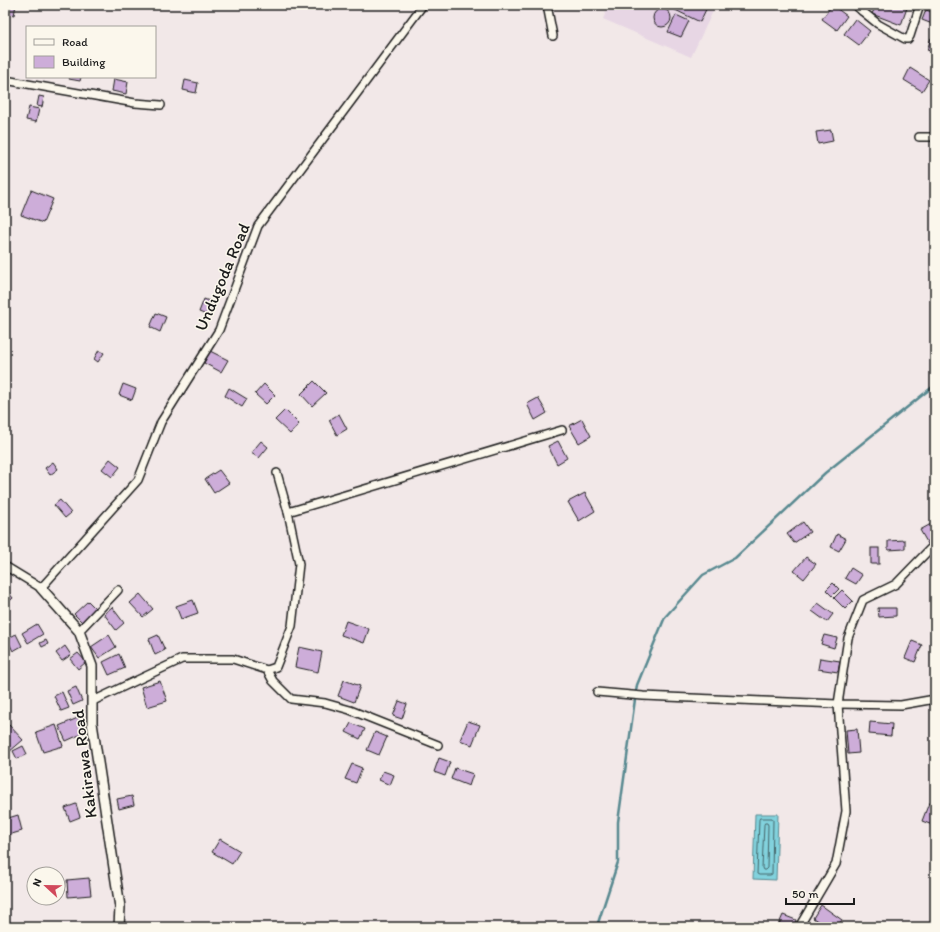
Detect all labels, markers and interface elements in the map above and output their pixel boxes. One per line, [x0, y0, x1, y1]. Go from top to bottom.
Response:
legend [26, 26, 156, 78]
text: Road [62, 35, 88, 49]
text: Building [62, 55, 106, 69]
street label: Undugoda Road [190, 220, 254, 334]
street label: Kakirawa Road [67, 708, 101, 820]
north arrow [26, 866, 66, 906]
text: N [30, 877, 45, 888]
scale bar [786, 880, 854, 906]
text: 50 m [792, 887, 818, 901]

